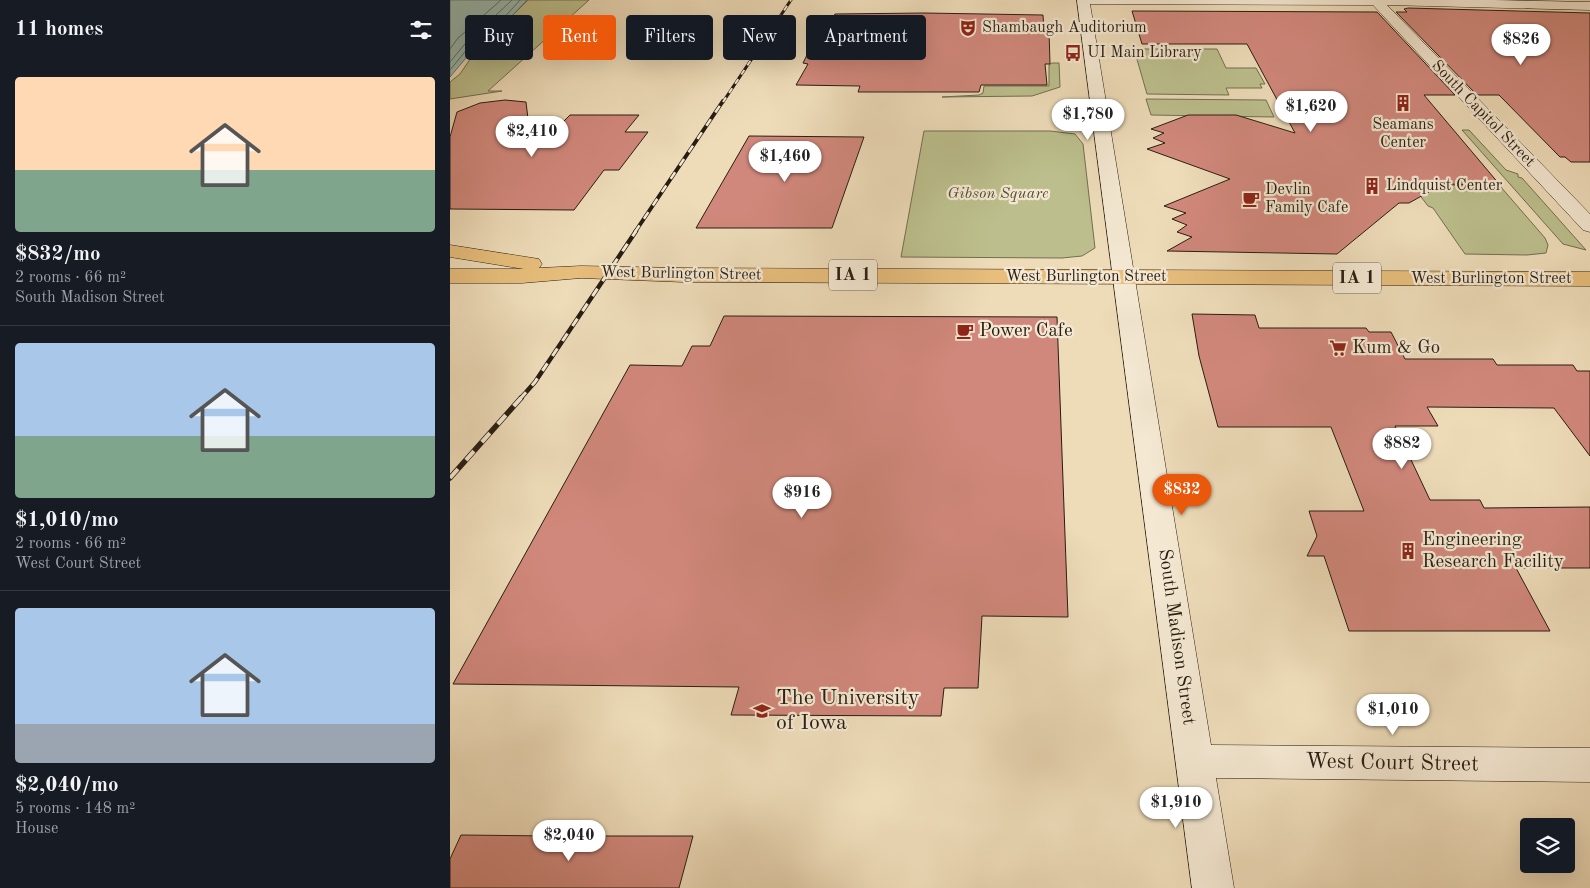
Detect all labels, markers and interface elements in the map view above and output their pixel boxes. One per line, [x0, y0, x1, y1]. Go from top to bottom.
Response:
chip: Buy [465, 15, 533, 60]
chip: Rent [543, 15, 616, 60]
chip: Filters [626, 15, 713, 60]
chip: New [723, 15, 796, 60]
chip: Apartment [806, 15, 926, 60]
icon: filters [407, 16, 435, 44]
theatre icon: Shambaugh Auditorium [958, 18, 978, 38]
text: 11 homes [15, 19, 103, 40]
place label: Shambaugh Auditorium [982, 20, 1147, 36]
pin: $826 [1491, 23, 1551, 66]
text: $826 [1502, 32, 1540, 48]
bus stop icon: UI Main Library [1063, 43, 1083, 63]
place label: UI Main Library [1087, 45, 1202, 61]
street label: South Capitol Street [1428, 58, 1538, 171]
pin: $1,620 [1270, 90, 1352, 133]
building icon: Seamans Center [1393, 93, 1413, 113]
pin: $1,780 [1047, 98, 1129, 141]
text: $1,620 [1286, 99, 1336, 115]
text: $1,780 [1063, 107, 1113, 123]
icon: home [180, 110, 270, 200]
pin: $2,410 [491, 116, 573, 158]
place label: Seamans Center [1372, 117, 1434, 151]
text: $2,410 [507, 124, 557, 140]
pin: $1,460 [744, 140, 826, 183]
text: $1,460 [760, 149, 810, 165]
building icon: Lindquist Center [1362, 176, 1382, 196]
place label: Lindquist Center [1386, 178, 1503, 194]
place label: Devlin Family Cafe [1265, 182, 1348, 216]
park label: Gibson Square [947, 186, 1049, 202]
cafe icon: Devlin Family Cafe [1241, 189, 1261, 209]
text: $832/mo [15, 244, 101, 265]
road number: IA 1 [829, 260, 877, 290]
road number: IA 1 [1333, 262, 1381, 294]
street label: West Burlington Street [600, 265, 762, 283]
street label: West Burlington Street [1005, 269, 1167, 285]
text: 2 rooms · 66 m² [15, 270, 126, 286]
street label: West Burlington Street [1410, 271, 1572, 287]
text: South Madison Street [15, 290, 165, 306]
cafe icon: Power Cafe [955, 321, 975, 341]
place label: Power Cafe [979, 322, 1073, 341]
supermarket icon: Kum & Go [1328, 338, 1348, 358]
place label: Kum & Go [1352, 339, 1440, 358]
icon: home [180, 375, 270, 465]
pin: $882 [1372, 428, 1432, 470]
text: $882 [1383, 436, 1421, 452]
pin: $832 [1152, 474, 1212, 516]
pin: $916 [772, 476, 832, 519]
text: $832 [1163, 482, 1201, 498]
text: $916 [783, 485, 821, 501]
text: $1,010/mo [15, 510, 119, 531]
place label: Engineering Research Facility [1422, 531, 1564, 572]
text: 2 rooms · 66 m² [15, 536, 126, 552]
building icon: Engineering Research Facility [1398, 541, 1418, 561]
street label: South Madison Street [1154, 548, 1198, 726]
text: West Court Street [15, 556, 141, 572]
icon: home [180, 640, 270, 730]
place label: The University of Iowa [776, 687, 920, 734]
pin: $1,010 [1352, 694, 1434, 736]
school or university icon: The University of Iowa [752, 701, 772, 721]
text: $1,010 [1368, 702, 1418, 718]
street label: West Court Street [1305, 750, 1479, 776]
text: $2,040/mo [15, 775, 119, 796]
pin: $1,910 [1135, 786, 1217, 829]
text: $1,910 [1151, 795, 1201, 811]
text: 5 rooms · 148 m² [15, 801, 135, 817]
map controls [1520, 818, 1575, 873]
button: layers [1520, 818, 1575, 873]
pin: $2,040 [528, 820, 610, 862]
text: House [15, 821, 58, 837]
text: $2,040 [544, 828, 594, 844]

